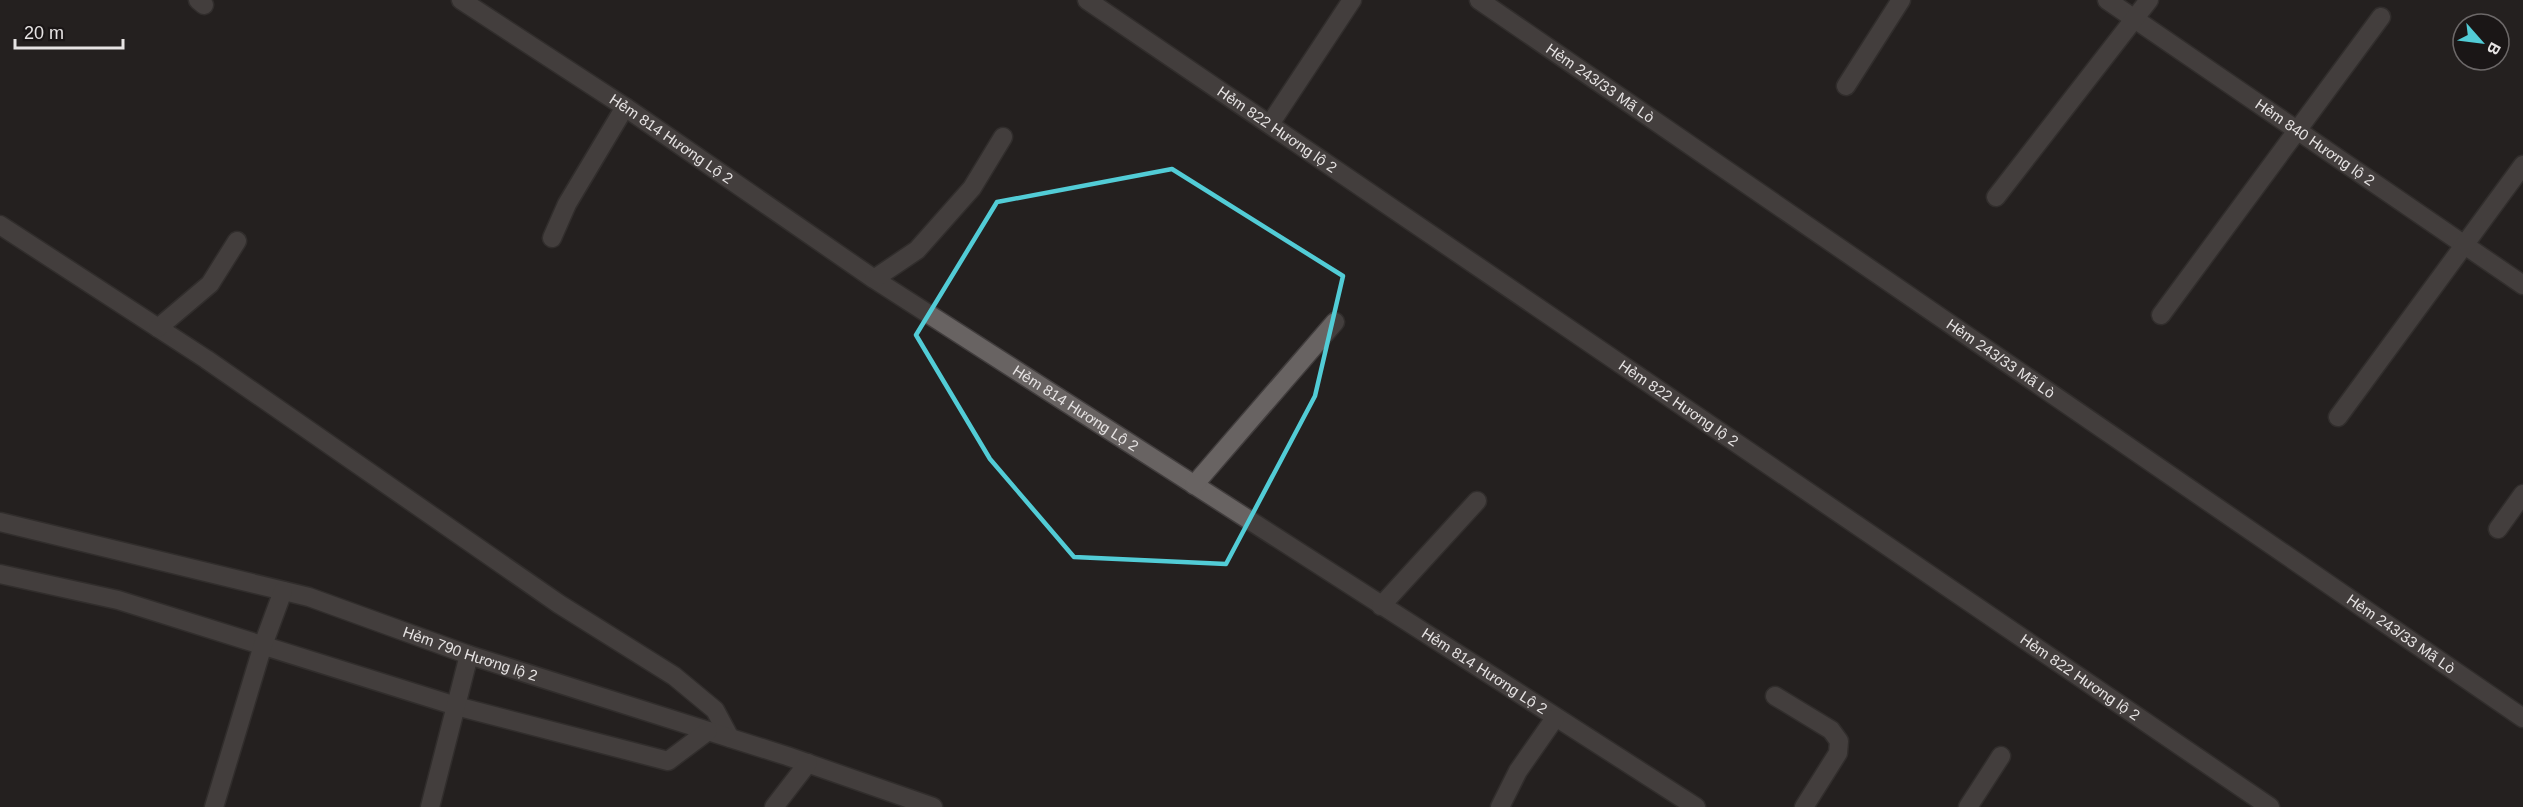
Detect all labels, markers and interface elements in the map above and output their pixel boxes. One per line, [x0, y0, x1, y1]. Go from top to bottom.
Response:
scale bar [15, 12, 123, 50]
north arrow [2451, 12, 2511, 72]
text: 20 m [24, 23, 64, 43]
street label: Hẻm 243/33 Mã Lò [1543, 40, 1658, 126]
text: B [2484, 40, 2504, 58]
street label: Hẻm 822 Hương lộ 2 [1214, 82, 1340, 176]
street label: Hẻm 814 Hương Lộ 2 [607, 90, 736, 187]
street label: Hẻm 840 Hương lộ 2 [2252, 95, 2378, 189]
street label: Hẻm 243/33 Mã Lò [1943, 315, 2058, 401]
street label: Hẻm 822 Hương lộ 2 [1616, 356, 1742, 450]
street label: Hẻm 814 Hương Lộ 2 [1010, 361, 1142, 455]
street label: Hẻm 243/33 Mã Lò [2344, 591, 2459, 677]
street label: Hẻm 790 Hương lộ 2 [401, 623, 540, 684]
street label: Hẻm 814 Hương Lộ 2 [1419, 624, 1551, 717]
street label: Hẻm 822 Hương lộ 2 [2017, 630, 2143, 724]

